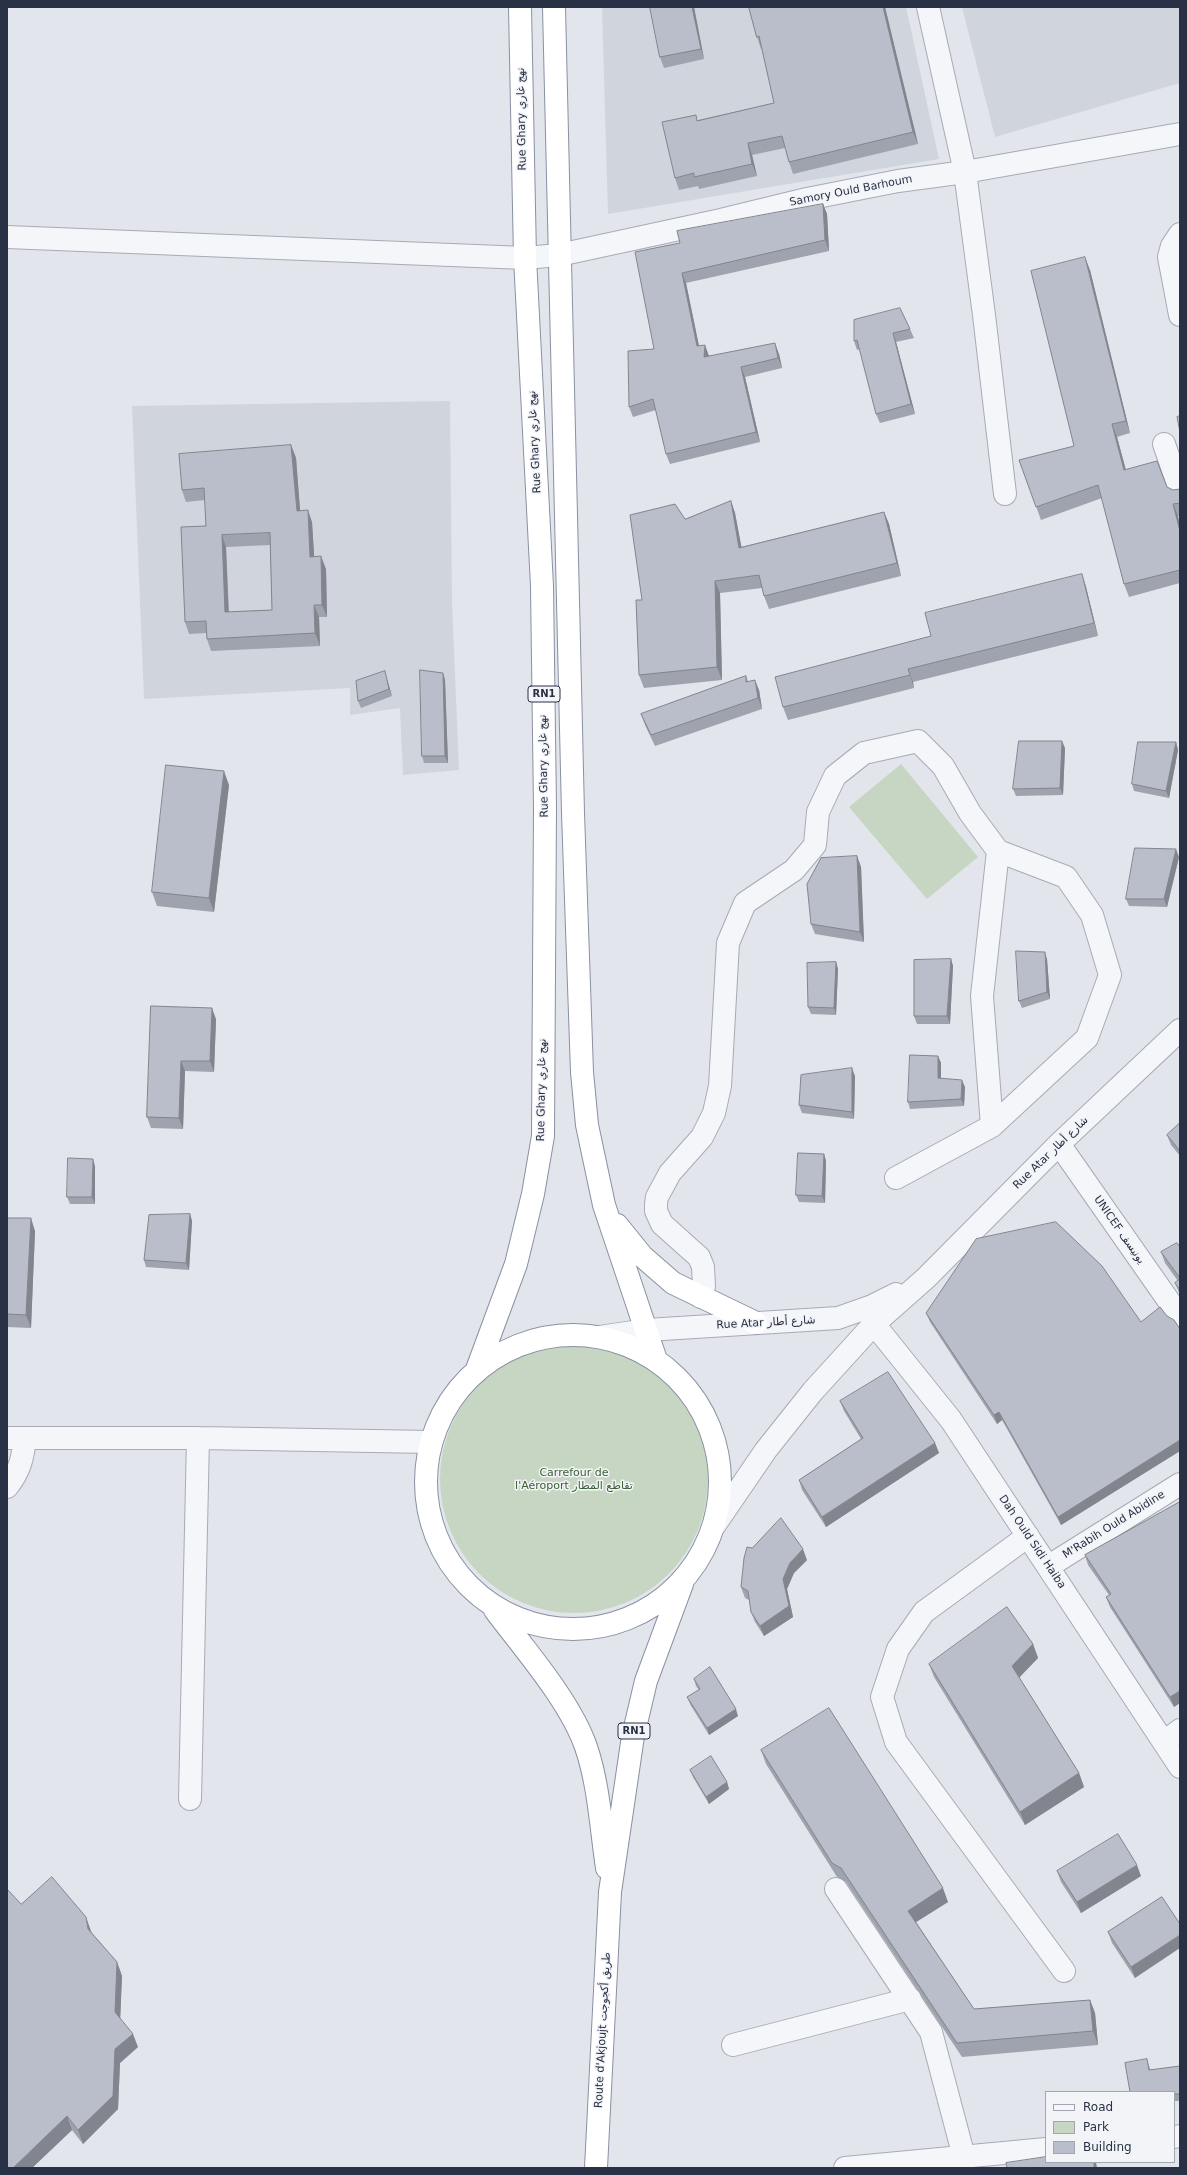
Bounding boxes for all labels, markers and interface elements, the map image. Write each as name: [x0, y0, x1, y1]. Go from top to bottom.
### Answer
street label: Rue Ghary نهج غاري: [515, 67, 529, 171]
street label: Samory Ould Barhoum: [788, 173, 914, 209]
street label: Rue Ghary نهج غاري: [526, 390, 544, 494]
road number: RN1: [528, 686, 560, 702]
street label: Rue Ghary نهج غاري: [537, 714, 551, 818]
street label: Rue Ghary نهج غاري: [535, 1038, 549, 1142]
street label: Rue Atar شارع أطار: [1011, 1114, 1091, 1192]
street label: UNICEF يونيسف: [1091, 1193, 1147, 1267]
street label: Rue Atar شارع أطار: [716, 1314, 816, 1332]
park label: Carrefour de l'Aéroport تقاطع المطار: [515, 1466, 633, 1492]
street label: M'Rabih Ould Abidine: [1061, 1488, 1167, 1562]
street label: Dah Ould Sidi Haiba: [996, 1493, 1068, 1591]
road number: RN1: [618, 1723, 650, 1739]
street label: Route d'Akjoujt طريق أكجوجت: [592, 1952, 614, 2108]
legend: [1045, 2091, 1175, 2163]
text: Road: [1083, 2100, 1113, 2114]
text: Park: [1083, 2120, 1109, 2134]
text: Building: [1083, 2140, 1132, 2154]

